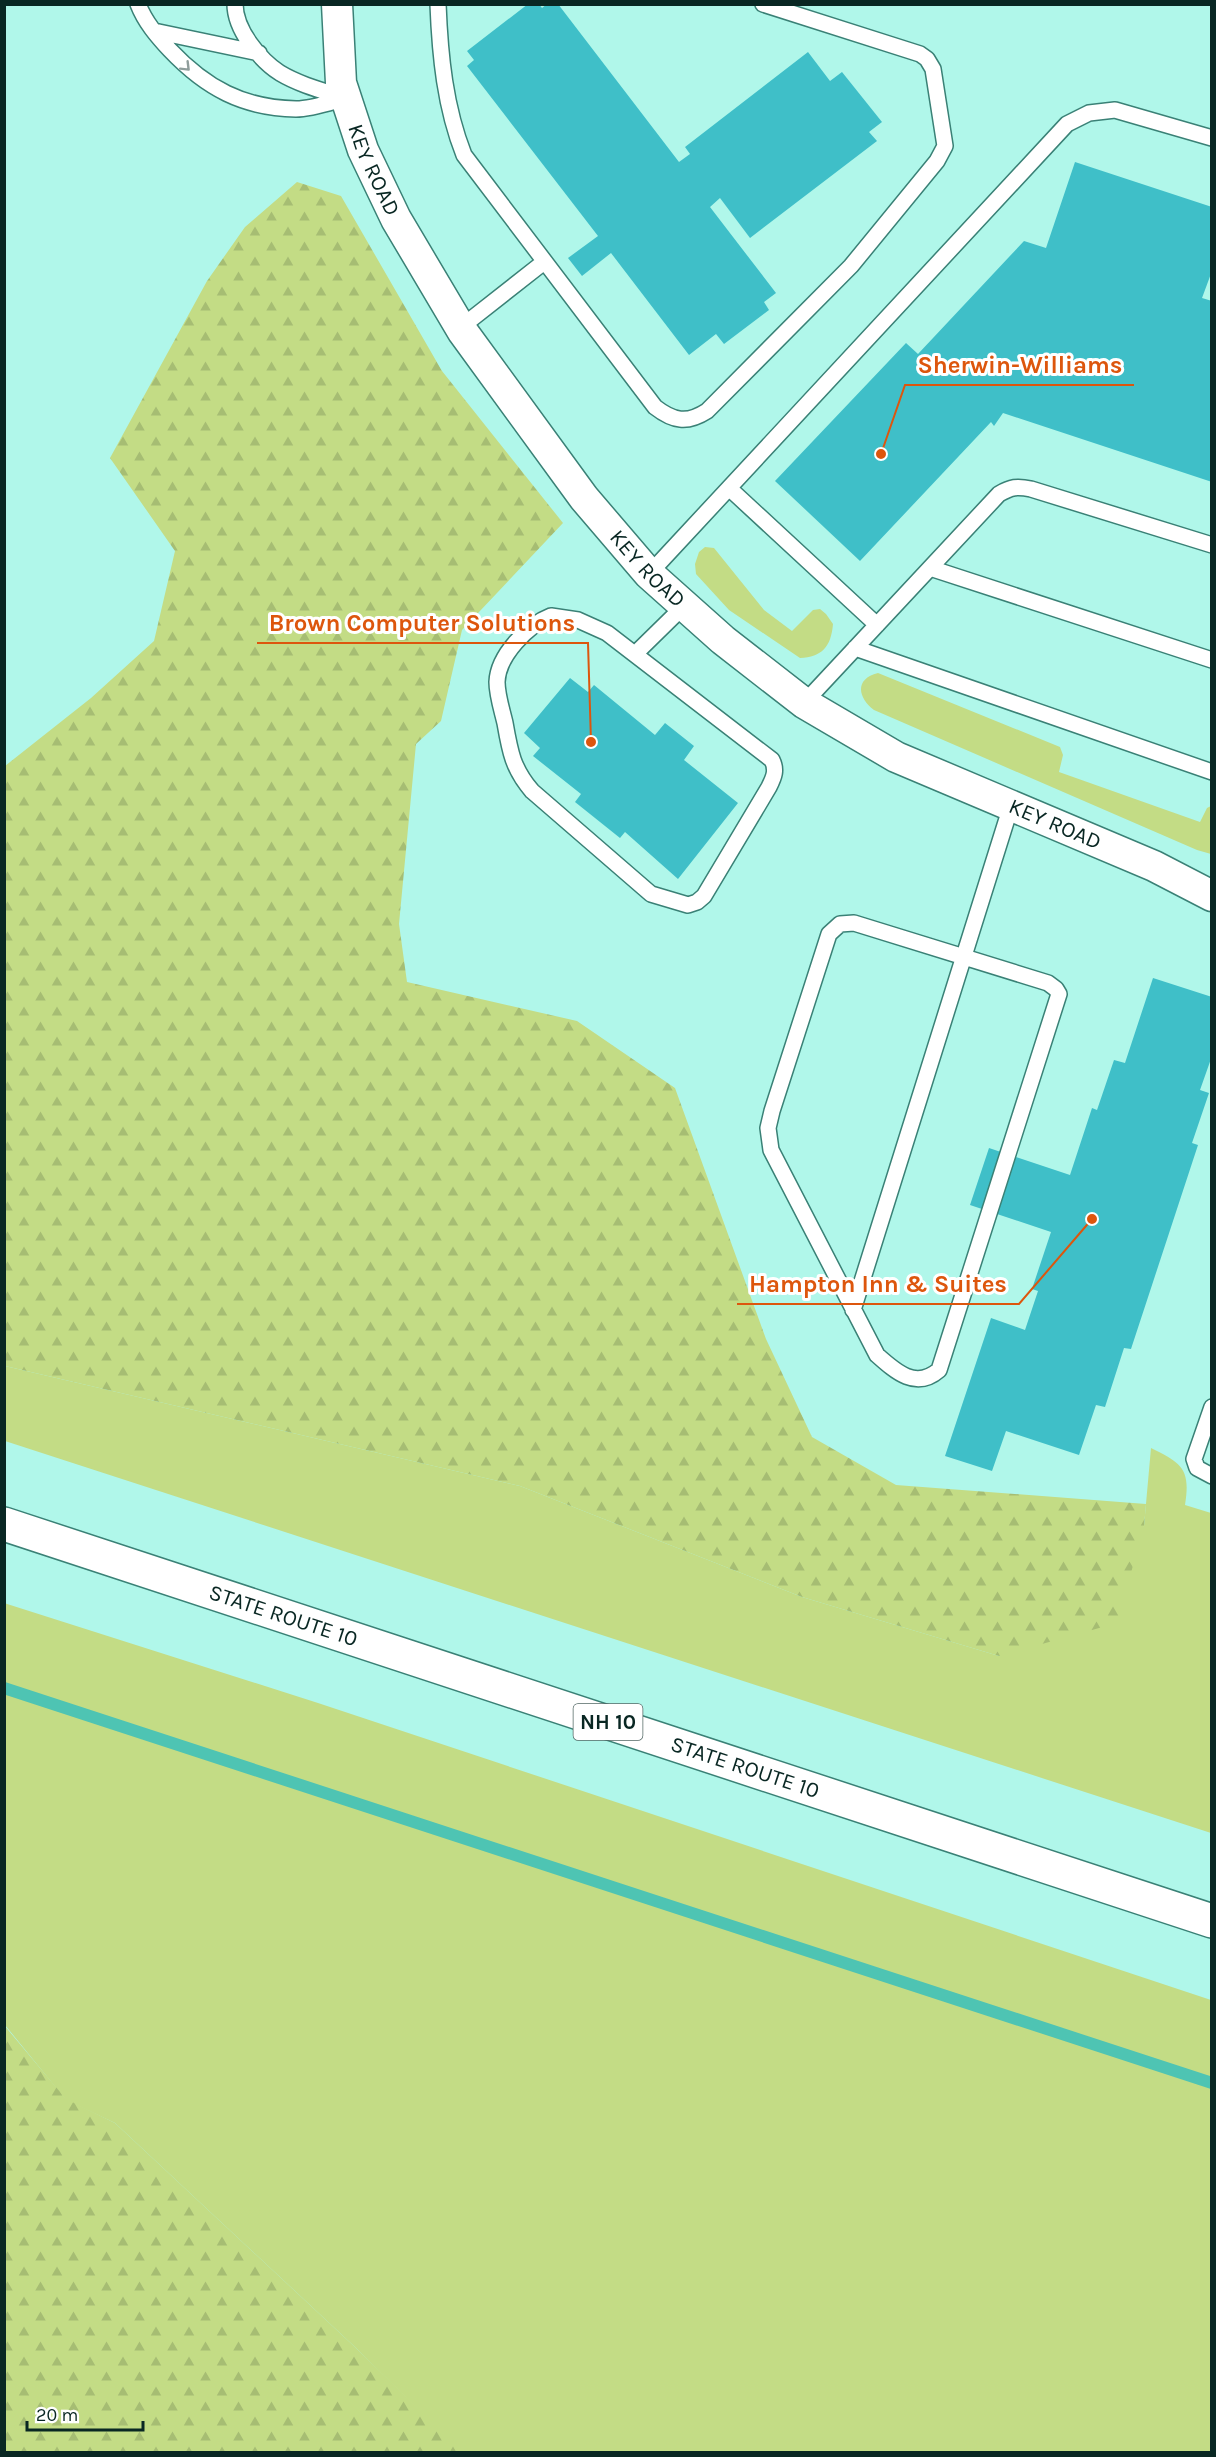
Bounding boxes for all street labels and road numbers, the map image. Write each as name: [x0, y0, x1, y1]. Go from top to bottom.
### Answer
street label: KEY ROAD: [342, 121, 406, 220]
street label: KEY ROAD: [604, 525, 691, 613]
street label: KEY ROAD: [1005, 793, 1105, 855]
street label: STATE ROUTE 10: [206, 1579, 361, 1652]
road number: NH 10: [574, 1704, 642, 1740]
street label: STATE ROUTE 10: [667, 1731, 823, 1804]

